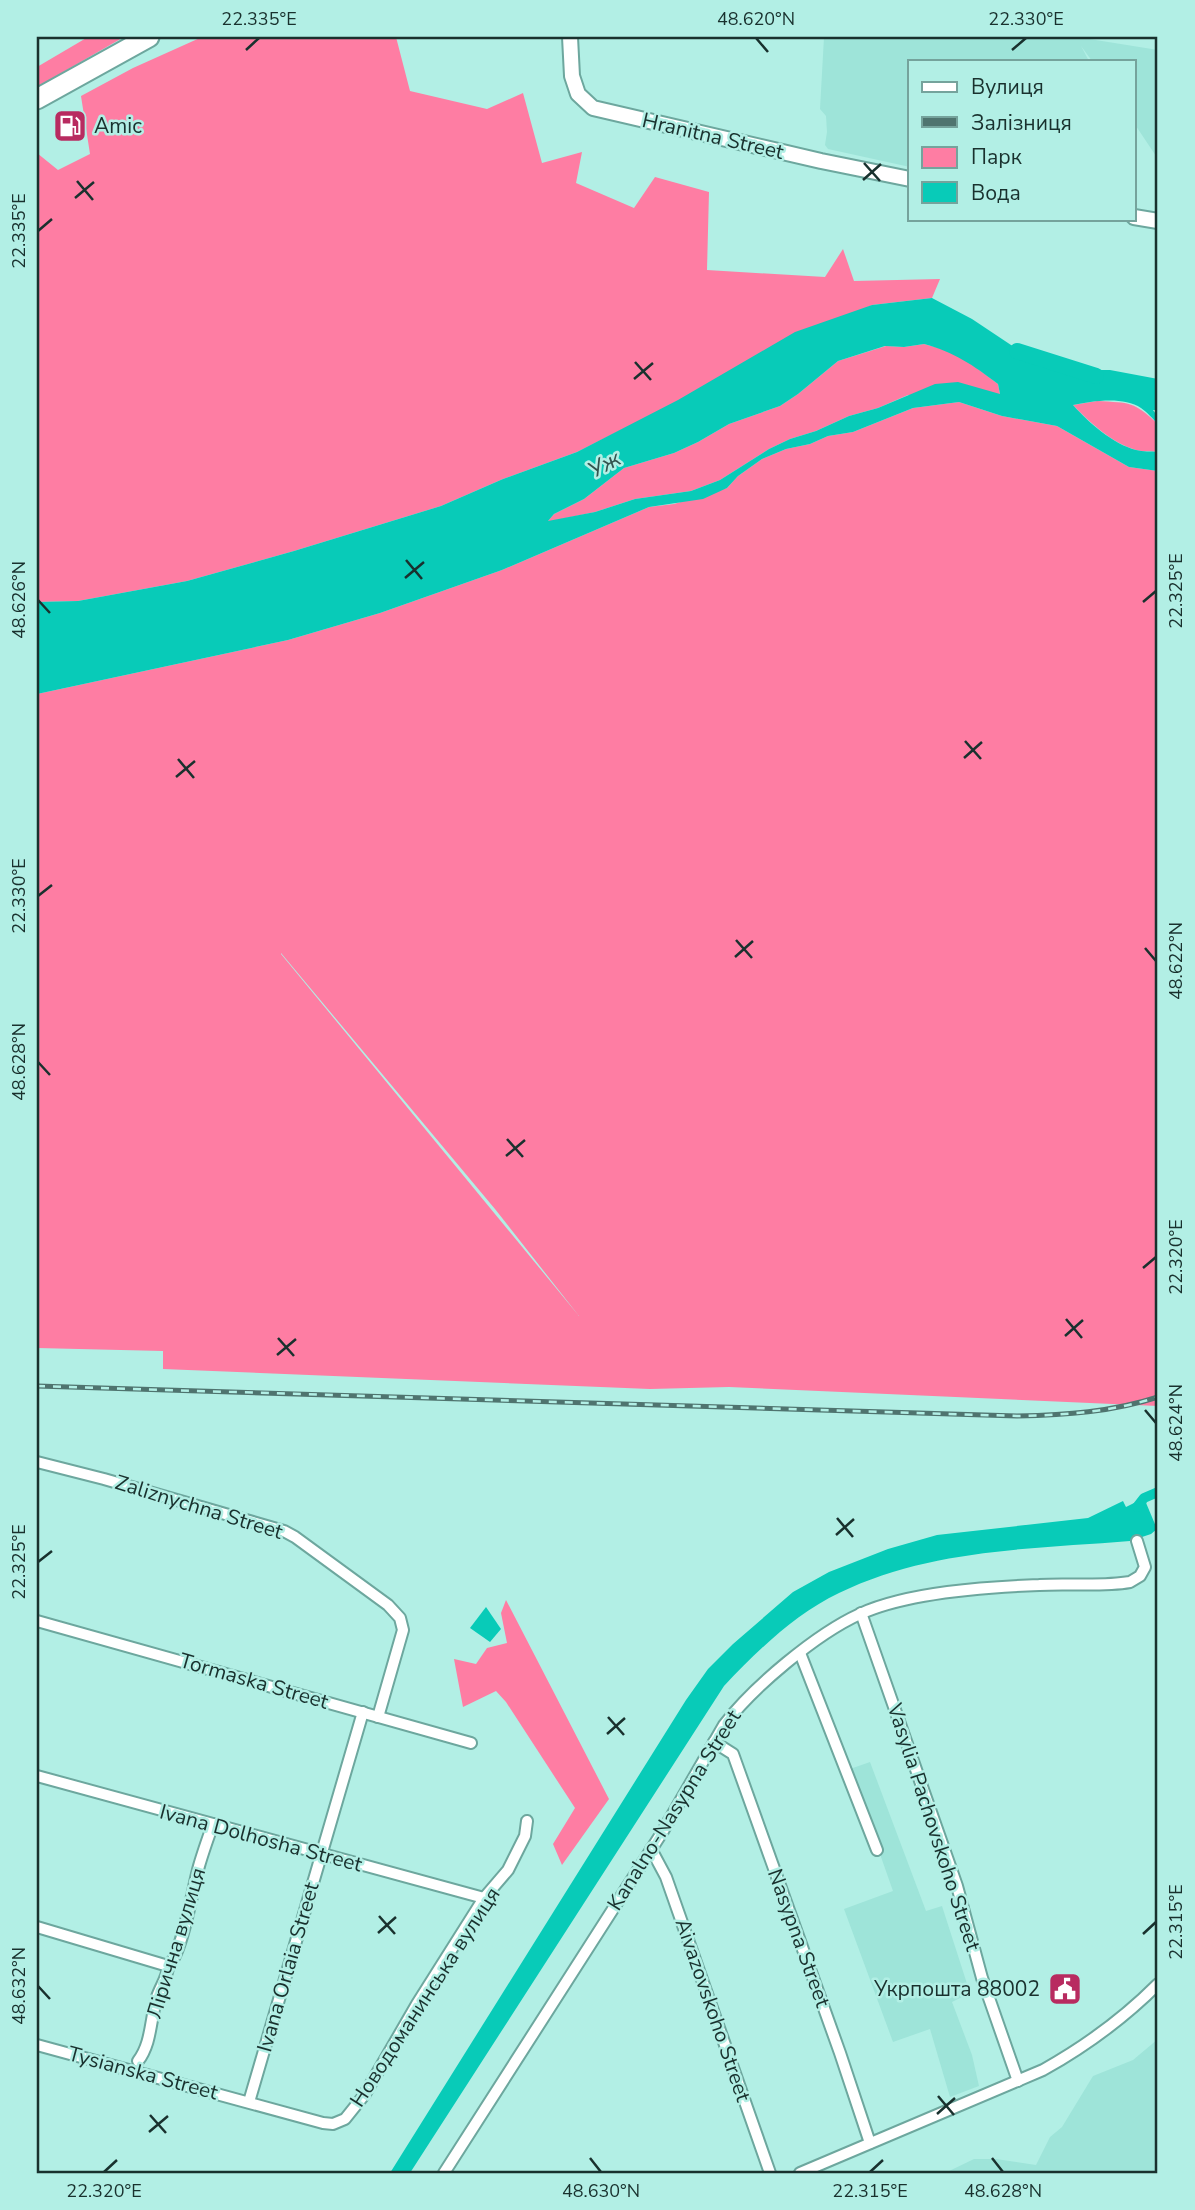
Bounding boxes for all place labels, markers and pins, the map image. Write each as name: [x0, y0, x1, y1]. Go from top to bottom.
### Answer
fuel station icon: Amic: [51, 107, 89, 145]
place label: Amic: [94, 112, 142, 140]
public building icon: Укрпошта 88002: [1046, 1970, 1084, 2008]
place label: Укрпошта 88002: [873, 1975, 1040, 2003]

